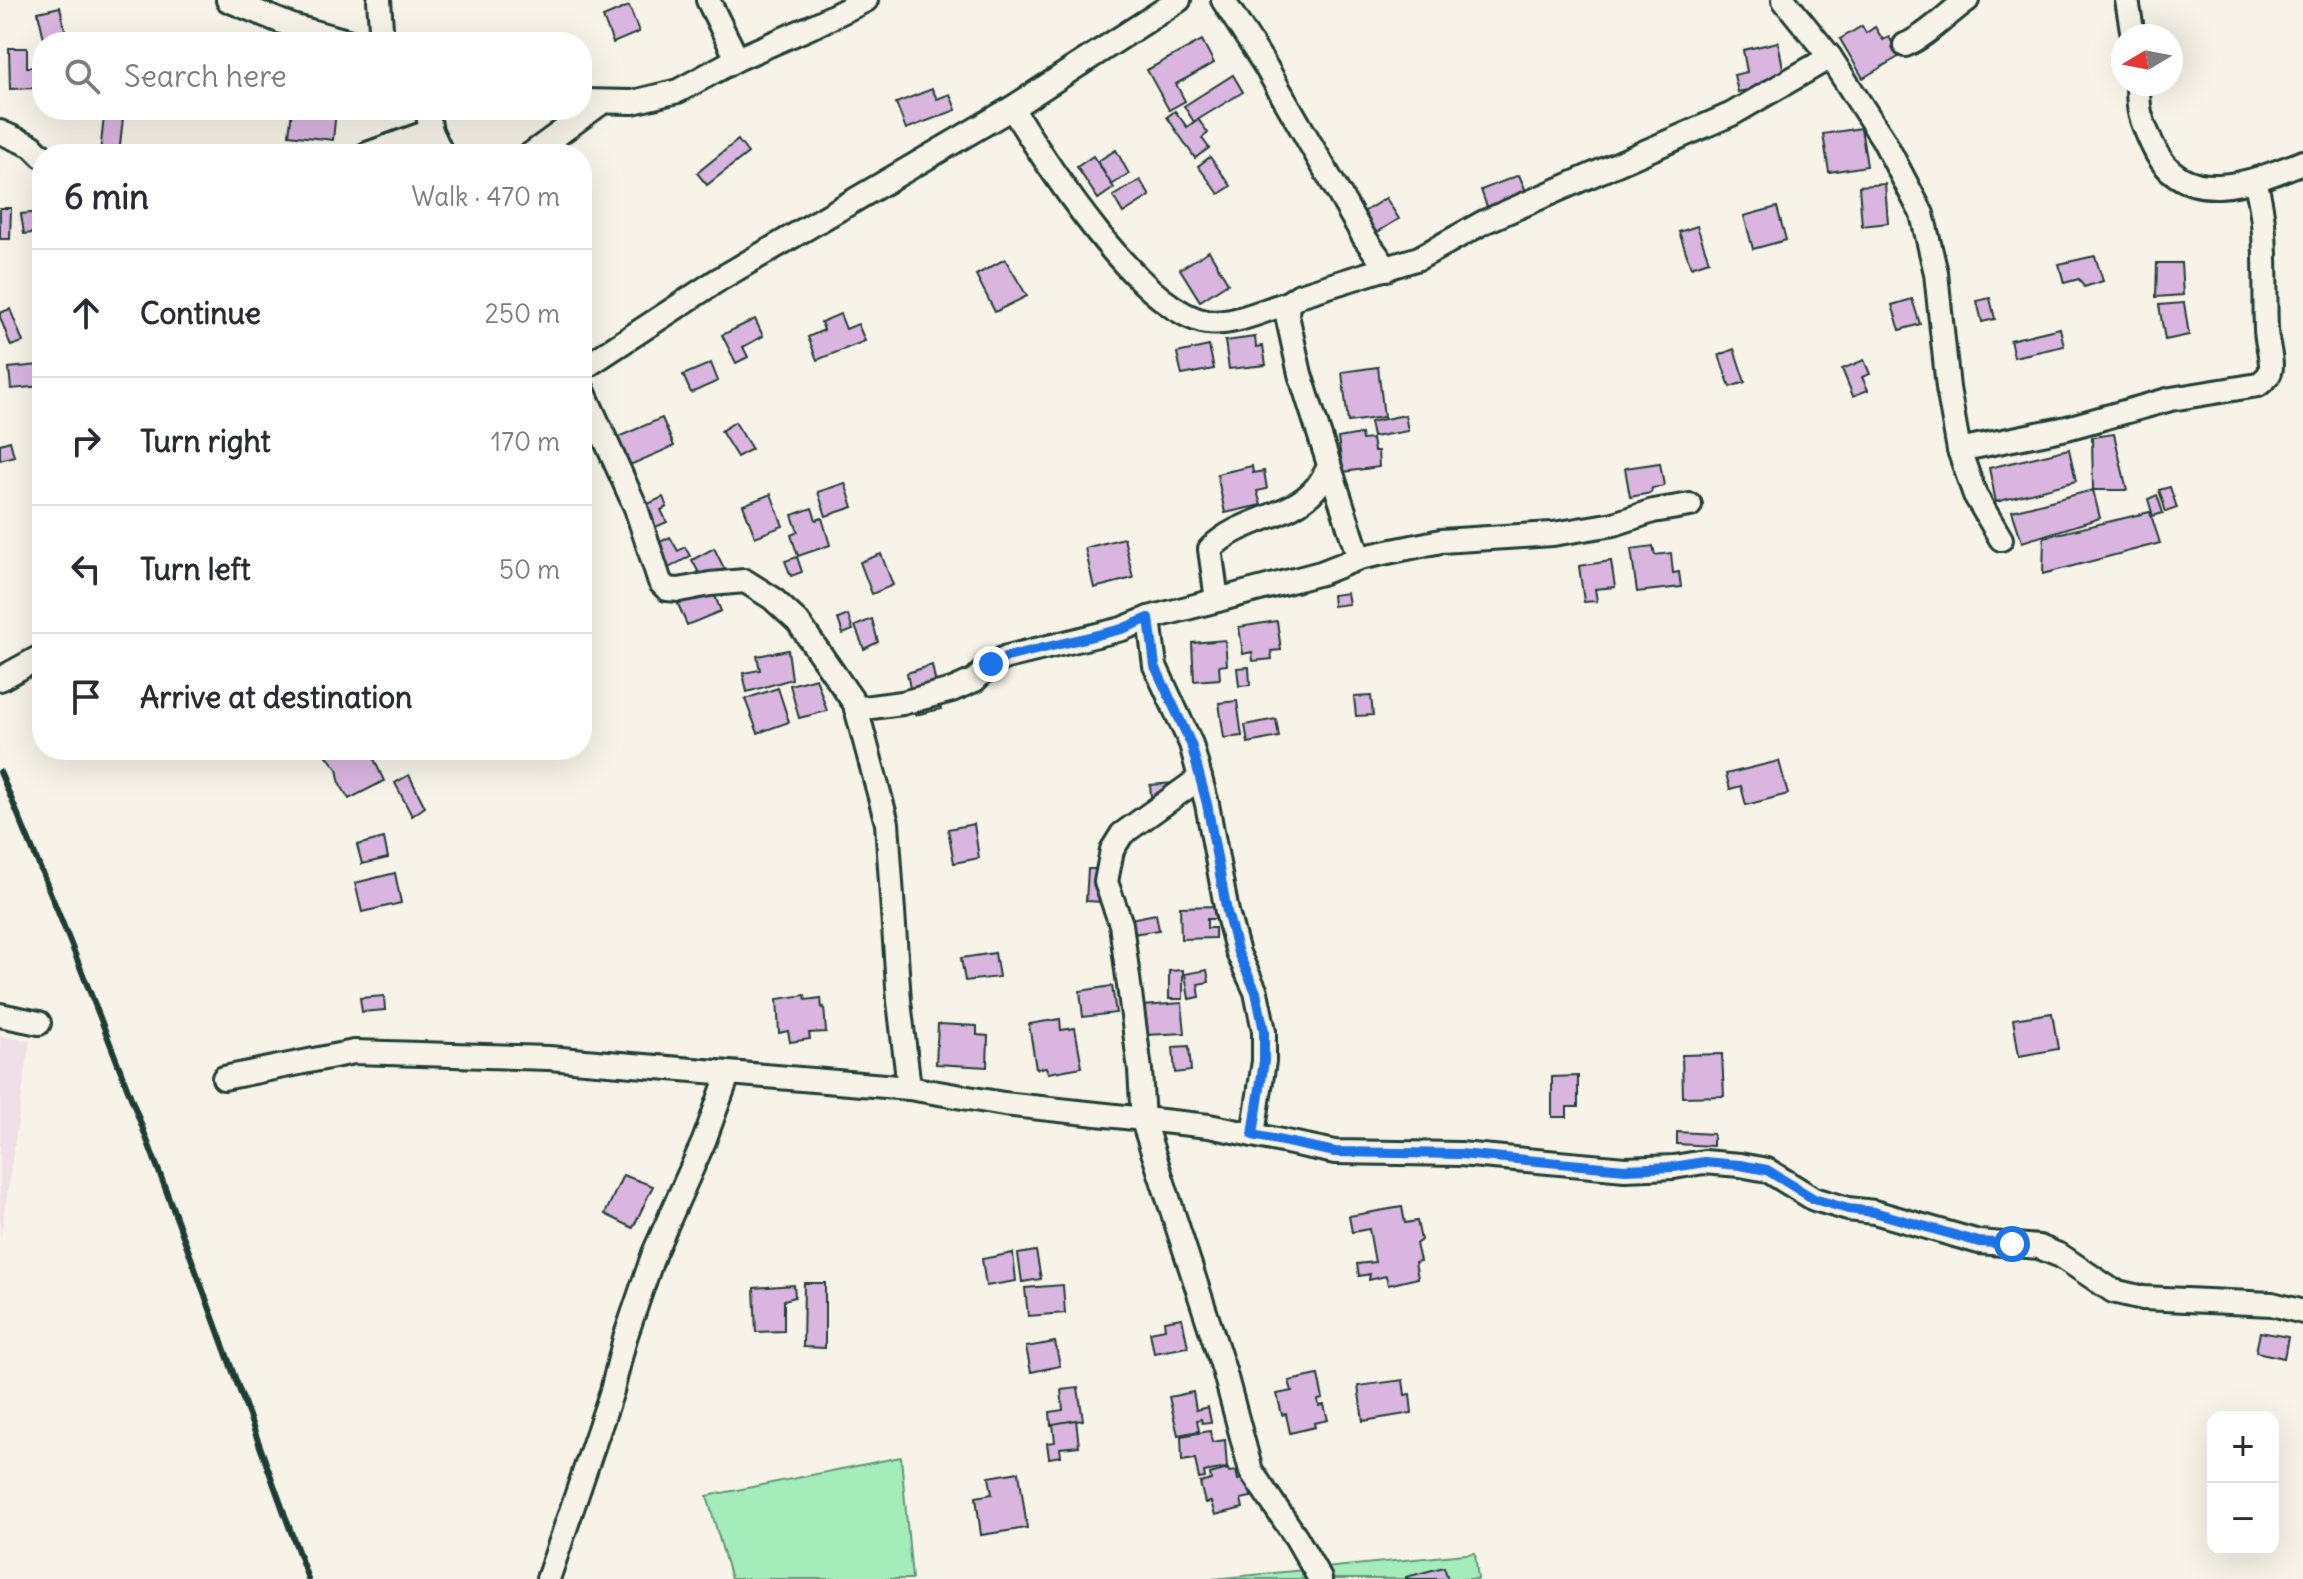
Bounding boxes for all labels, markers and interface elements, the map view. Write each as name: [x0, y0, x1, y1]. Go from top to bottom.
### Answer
north arrow: [2111, 24, 2183, 96]
search box: [32, 32, 592, 120]
icon: search: [60, 54, 104, 98]
text: Search here: [124, 57, 287, 95]
text: 6 min: [64, 175, 149, 218]
text: Walk · 470 m: [412, 180, 560, 213]
icon: ahead: [64, 291, 108, 335]
text: Continue: [140, 294, 261, 332]
text: 250 m: [485, 297, 560, 330]
icon: right: [64, 419, 108, 463]
text: Turn right: [140, 422, 271, 460]
text: 170 m: [491, 425, 560, 458]
icon: left: [64, 547, 108, 591]
text: Turn left: [140, 550, 251, 588]
text: 50 m: [499, 553, 560, 586]
route end: [973, 646, 1009, 682]
icon: arrive: [64, 675, 108, 719]
text: Arrive at destination: [140, 678, 412, 716]
route start: [1994, 1226, 2030, 1262]
map controls: [2207, 1411, 2279, 1555]
button: +: [2207, 1411, 2279, 1483]
button: −: [2207, 1483, 2279, 1555]

